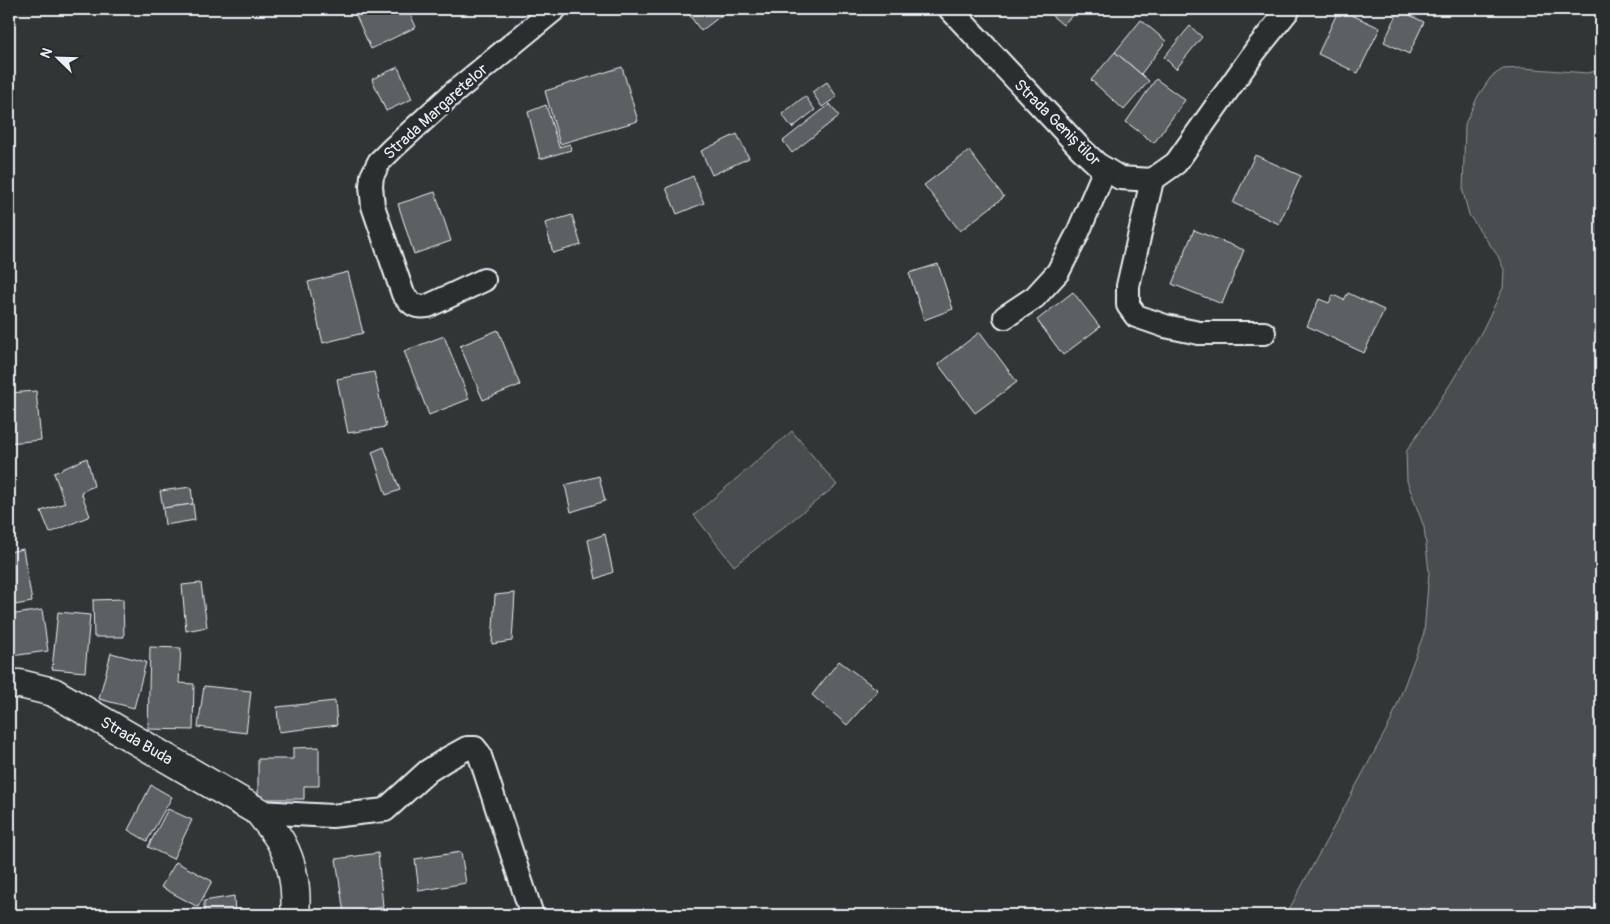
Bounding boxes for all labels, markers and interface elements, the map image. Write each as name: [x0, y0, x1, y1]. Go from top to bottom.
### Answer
north arrow: [32, 32, 82, 82]
text: N: [37, 45, 56, 61]
street label: Strada Margaretelor: [379, 59, 492, 164]
street label: Strada Geniștilor: [1010, 75, 1105, 171]
street label: Strada Buda: [97, 712, 176, 770]

